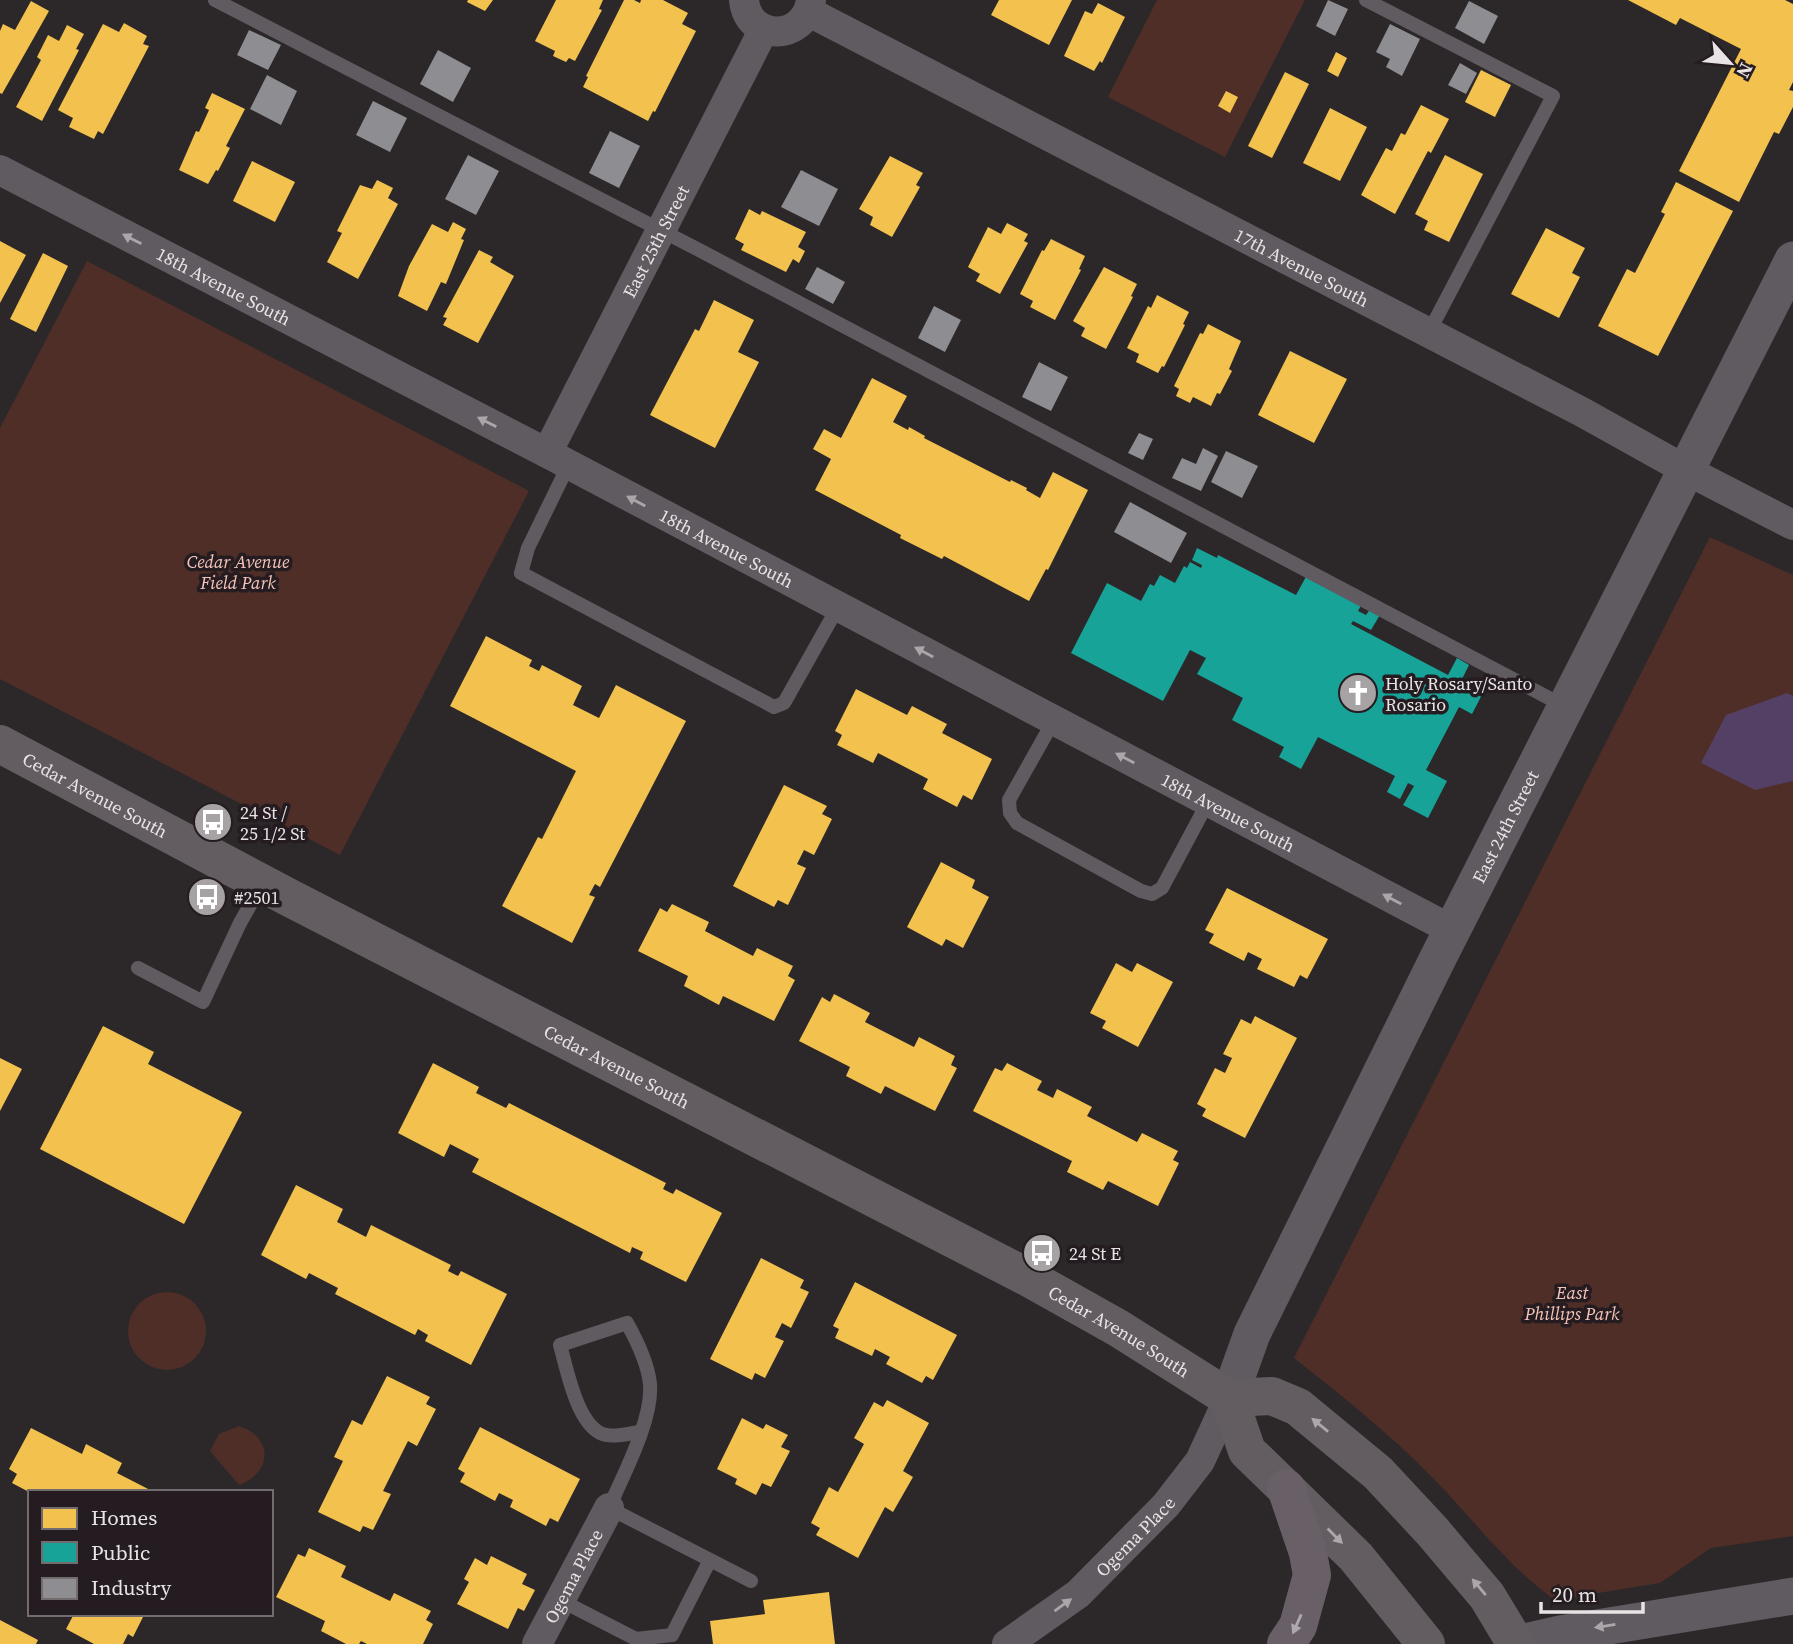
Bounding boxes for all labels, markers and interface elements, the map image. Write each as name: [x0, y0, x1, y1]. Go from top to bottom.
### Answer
north arrow: [1695, 28, 1765, 98]
text: N: [1730, 59, 1760, 83]
street label: East 25th Street: [616, 180, 695, 302]
street label: 17th Avenue South: [1230, 222, 1374, 312]
one-way arrow: [122, 233, 142, 244]
street label: 18th Avenue South: [152, 241, 296, 331]
one-way arrow: [477, 417, 497, 428]
one-way arrow: [626, 495, 646, 507]
street label: 18th Avenue South: [655, 502, 798, 593]
park label: Cedar Avenue Field Park: [187, 549, 290, 595]
one-way arrow: [914, 647, 934, 658]
place label: Holy Rosary/Santo Rosario: [1385, 671, 1533, 717]
church icon: Holy Rosary/Santo Rosario: [1337, 672, 1379, 714]
street label: Cedar Avenue South: [18, 746, 172, 844]
one-way arrow: [1115, 753, 1135, 765]
street label: 18th Avenue South: [1157, 766, 1300, 858]
street label: East 24th Street: [1466, 766, 1544, 887]
place label: 24 St / 25 1/2 St: [240, 800, 305, 846]
bus stop icon: 24 St / 25 1/2 St: [192, 801, 234, 843]
bus stop icon: #2501: [186, 876, 228, 918]
place label: #2501: [234, 885, 279, 910]
one-way arrow: [1382, 893, 1402, 904]
street label: Cedar Avenue South: [540, 1018, 694, 1114]
bus stop icon: 24 St E: [1021, 1232, 1063, 1274]
place label: 24 St E: [1069, 1241, 1121, 1266]
street label: Cedar Avenue South: [1044, 1279, 1195, 1383]
park label: East Phillips Park: [1523, 1280, 1620, 1326]
one-way arrow: [1311, 1418, 1328, 1433]
legend: [28, 1490, 273, 1616]
street label: Ogema Place: [1090, 1491, 1181, 1582]
text: Homes: [91, 1503, 157, 1532]
street label: Ogema Place: [538, 1524, 608, 1628]
one-way arrow: [1326, 1528, 1343, 1544]
text: Public: [91, 1538, 150, 1567]
scale bar: [1541, 1570, 1643, 1614]
text: Industry: [91, 1573, 171, 1602]
one-way arrow: [1472, 1578, 1487, 1596]
text: 20 m: [1552, 1580, 1597, 1609]
one-way arrow: [1054, 1598, 1072, 1612]
one-way arrow: [1291, 1614, 1303, 1634]
one-way arrow: [1594, 1621, 1616, 1632]

